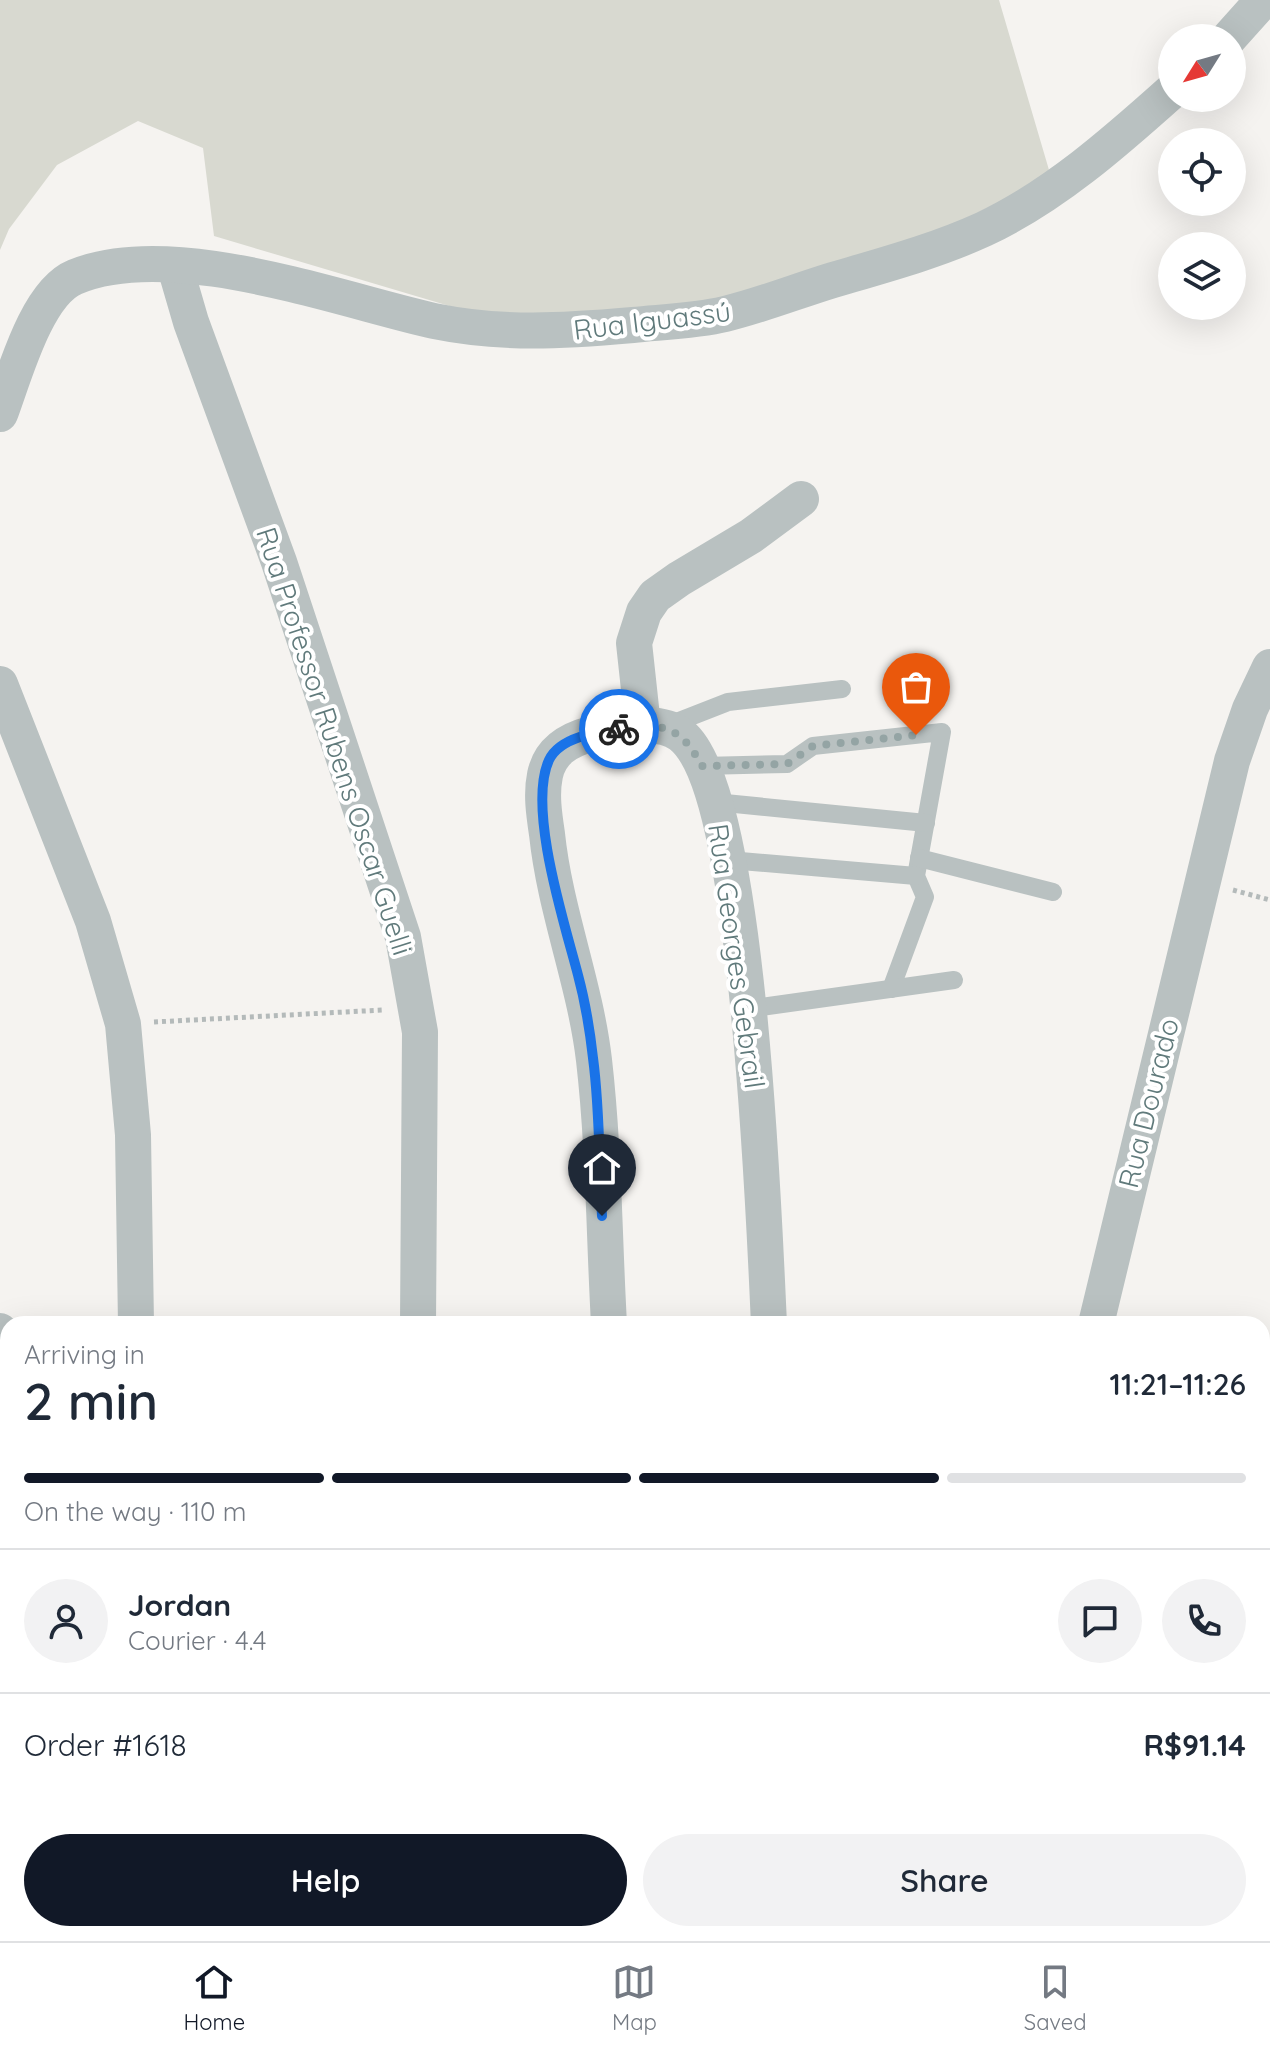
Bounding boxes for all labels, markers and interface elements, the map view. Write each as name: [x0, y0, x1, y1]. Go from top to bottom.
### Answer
north arrow: [1158, 24, 1246, 112]
map controls: [1158, 24, 1246, 320]
button: locate: [1158, 128, 1246, 216]
button: layers: [1158, 232, 1246, 320]
street label: Rua Iguassú: [571, 293, 733, 347]
street label: Rua Professor Rubens Oscar Guelli: [249, 523, 421, 959]
pin: [882, 653, 950, 735]
icon: bag: [894, 665, 938, 709]
courier: [579, 689, 659, 769]
icon: bike: [597, 707, 641, 751]
street label: Rua Georges Gebrail: [701, 821, 773, 1091]
street label: Rua Dourado: [1110, 1015, 1186, 1191]
pin: [568, 1134, 636, 1216]
icon: home: [580, 1146, 624, 1190]
text: Arriving in: [24, 1338, 145, 1371]
text: 11:21–11:26: [1109, 1365, 1246, 1403]
text: 2 min: [24, 1368, 158, 1433]
text: On the way · 110 m: [24, 1495, 246, 1528]
button: person: [24, 1579, 108, 1663]
button: chat: [1058, 1579, 1142, 1663]
button: phone: [1162, 1579, 1246, 1663]
text: Jordan: [128, 1586, 231, 1624]
text: Courier · 4.4: [128, 1624, 266, 1657]
text: Order #1618: [24, 1726, 187, 1764]
text: R$91.14: [1143, 1726, 1246, 1764]
button: Help: [24, 1834, 627, 1926]
button: Share: [643, 1834, 1246, 1926]
tab: Home: [183, 1960, 245, 2036]
tab: Map: [612, 1960, 657, 2036]
tab: Saved: [1024, 1960, 1087, 2036]

